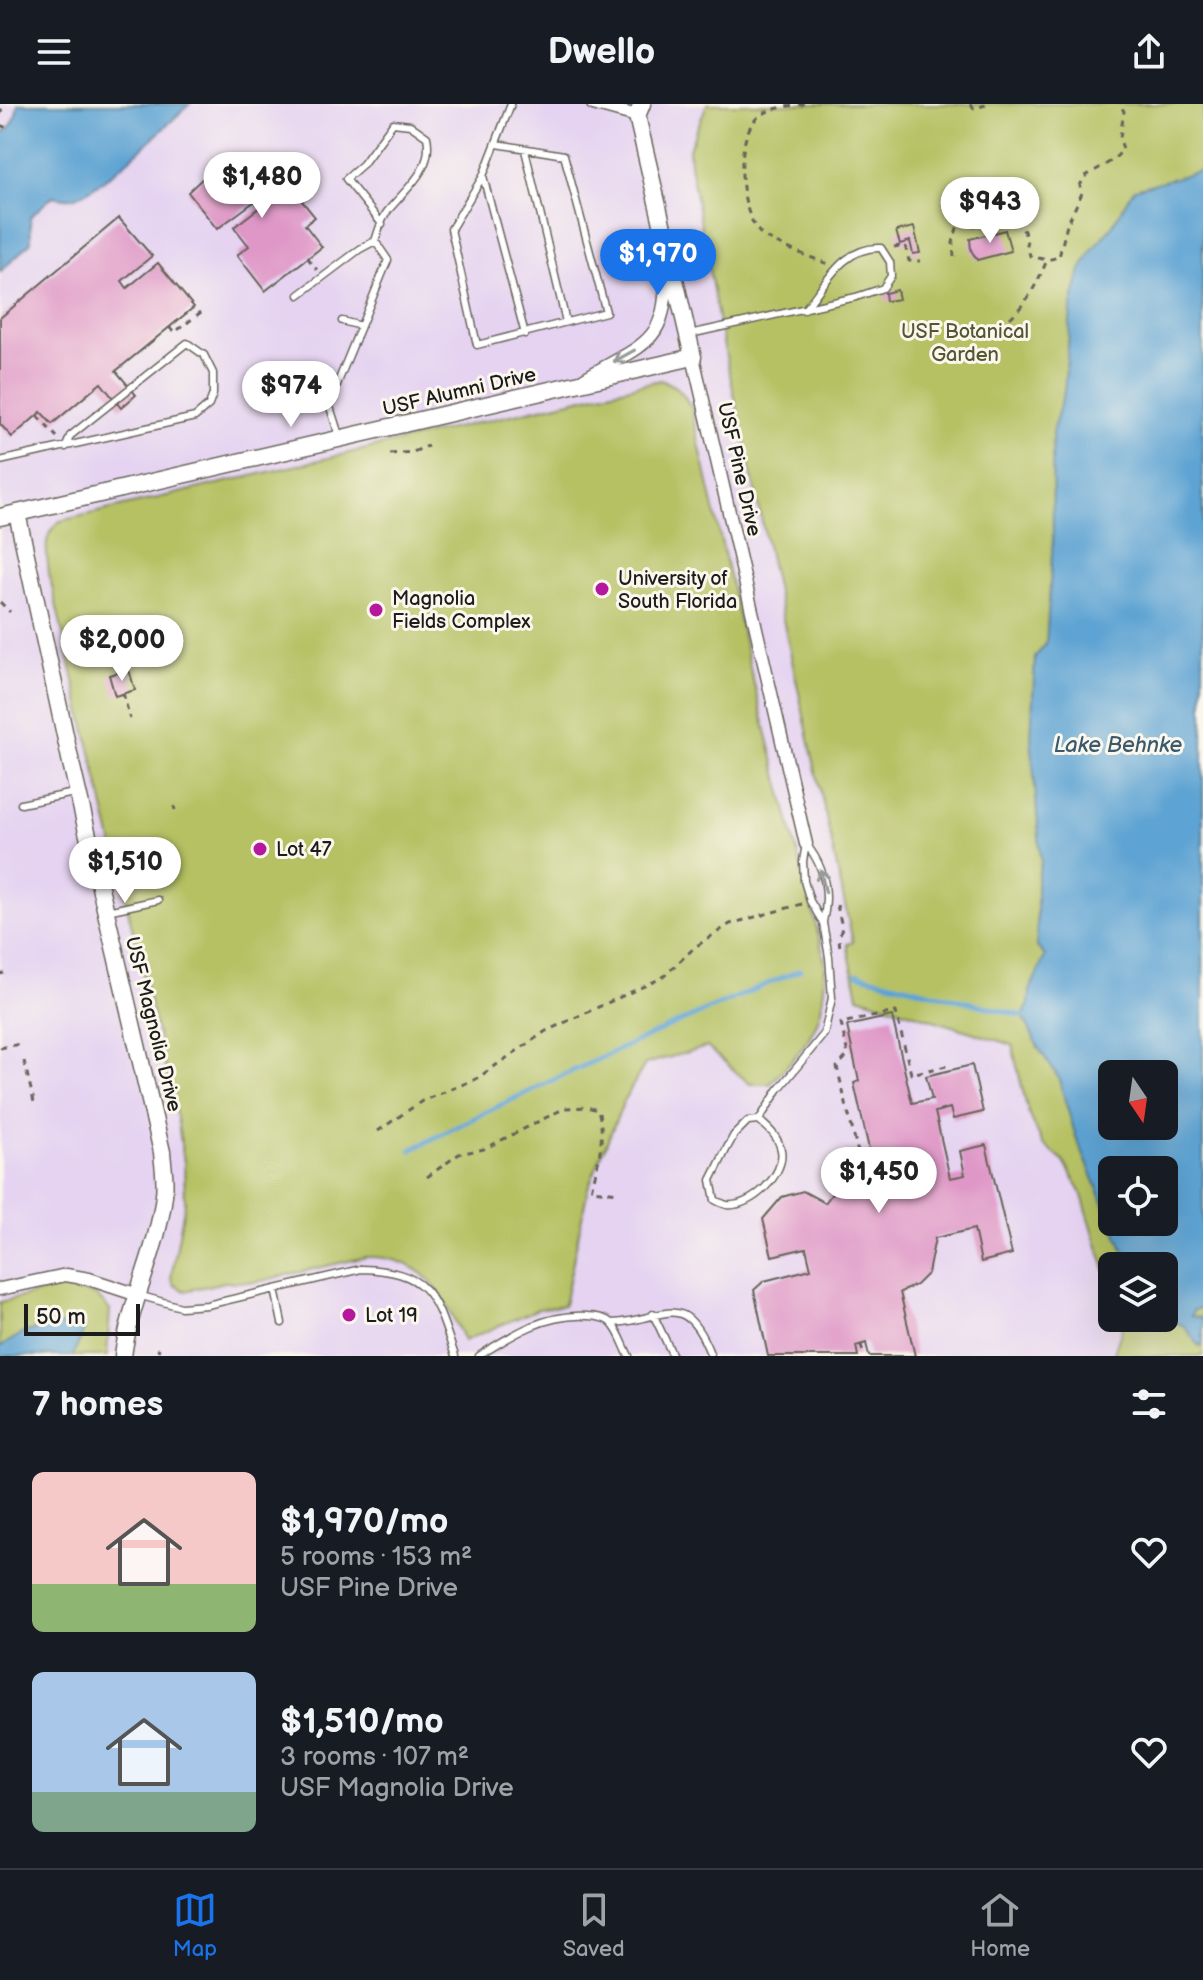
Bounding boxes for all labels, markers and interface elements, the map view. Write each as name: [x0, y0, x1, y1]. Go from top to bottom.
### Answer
icon: menu: [32, 30, 76, 74]
icon: share: [1127, 30, 1171, 74]
text: Dwello: [548, 31, 655, 74]
pin: $1,480: [197, 152, 327, 220]
text: $1,480: [222, 162, 303, 193]
pin: $943: [943, 177, 1037, 245]
text: $943: [959, 187, 1021, 218]
pin: $1,970: [593, 229, 723, 297]
text: $1,970: [618, 239, 698, 270]
park label: USF Botanical Garden: [901, 320, 1029, 367]
one-way arrow: [613, 348, 636, 364]
pin: $974: [244, 361, 338, 429]
street label: USF Alumni Drive: [380, 363, 538, 421]
text: $974: [260, 371, 322, 402]
street label: USF Pine Drive: [712, 400, 766, 539]
place label: University of South Florida: [618, 567, 737, 614]
marker: University of South Florida: [593, 580, 611, 598]
place label: Magnolia Fields Complex: [392, 587, 531, 634]
marker: Magnolia Fields Complex: [367, 601, 385, 619]
pin: $2,000: [57, 615, 187, 683]
text: $2,000: [78, 625, 166, 656]
water label: Lake Behnke: [1054, 732, 1182, 759]
pin: $1,510: [60, 837, 190, 905]
place label: Lot 47: [276, 838, 332, 862]
marker: Lot 47: [251, 840, 269, 858]
text: $1,510: [87, 847, 163, 878]
one-way arrow: [815, 869, 830, 895]
street label: USF Magnolia Drive: [120, 934, 186, 1114]
north arrow: [1098, 1060, 1178, 1140]
map controls: [1098, 1060, 1178, 1332]
pin: $1,450: [814, 1147, 944, 1215]
button: locate: [1098, 1156, 1178, 1236]
text: $1,450: [839, 1157, 919, 1188]
button: layers: [1098, 1252, 1178, 1332]
scale bar: [24, 1300, 140, 1336]
text: 50 m: [36, 1304, 86, 1331]
place label: Lot 19: [365, 1304, 418, 1328]
marker: Lot 19: [340, 1306, 358, 1324]
icon: filters: [1127, 1382, 1171, 1426]
text: 7 homes: [32, 1384, 163, 1425]
text: $1,970/mo: [280, 1501, 448, 1542]
icon: home: [96, 1504, 192, 1600]
icon: heart: [1127, 1530, 1171, 1574]
text: 5 rooms · 153 m²: [280, 1542, 472, 1573]
text: USF Pine Drive: [280, 1573, 458, 1604]
text: $1,510/mo: [280, 1701, 444, 1742]
icon: home: [96, 1704, 192, 1800]
icon: heart: [1127, 1730, 1171, 1774]
text: 3 rooms · 107 m²: [280, 1742, 469, 1773]
text: USF Magnolia Drive: [280, 1773, 514, 1804]
tab: Map: [173, 1888, 217, 1963]
tab: Saved: [563, 1888, 625, 1963]
tab: Home: [970, 1888, 1030, 1963]

